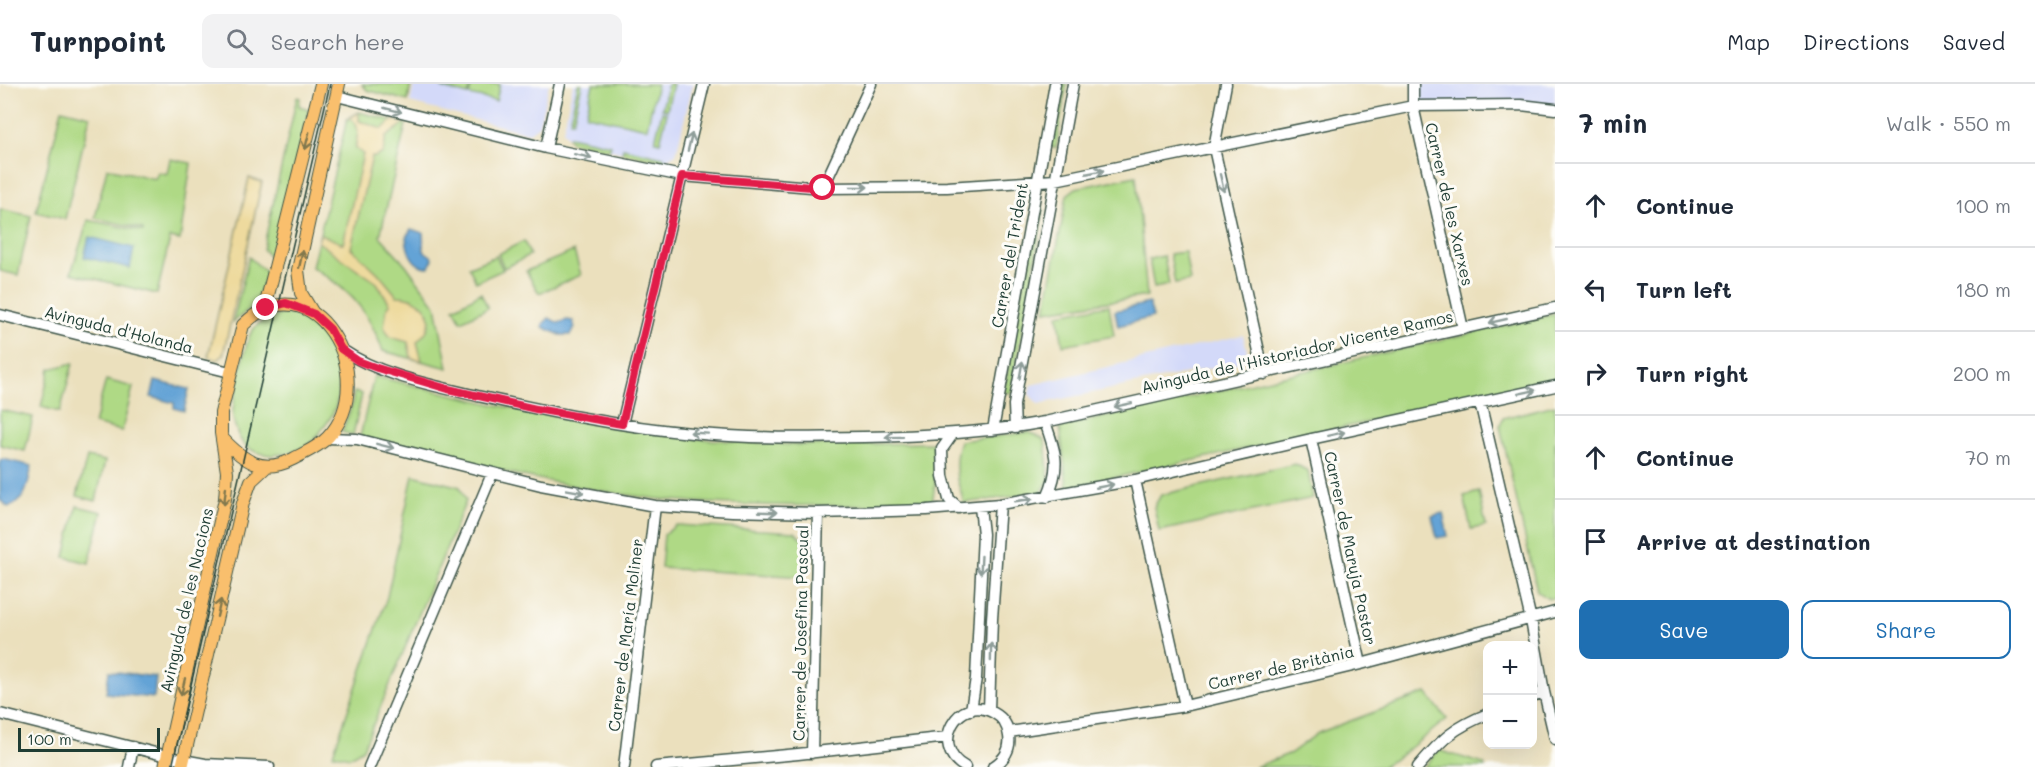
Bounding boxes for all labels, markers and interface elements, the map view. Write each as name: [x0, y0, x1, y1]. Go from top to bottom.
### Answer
search box: [202, 14, 622, 68]
text: Turnpoint: [30, 23, 166, 59]
icon: search: [223, 25, 256, 58]
text: Search here: [271, 27, 405, 56]
text: Map: [1727, 28, 1770, 55]
text: Directions: [1803, 28, 1910, 55]
text: Saved: [1943, 28, 2005, 55]
one-way arrow: [383, 104, 402, 116]
text: 7 min: [1579, 106, 1647, 140]
text: Walk · 550 m: [1886, 110, 2011, 136]
street label: Carrer de les Xarxes: [1421, 120, 1479, 288]
one-way arrow: [301, 131, 313, 150]
one-way arrow: [685, 133, 697, 152]
one-way arrow: [573, 150, 592, 162]
one-way arrow: [1085, 166, 1104, 177]
one-way arrow: [1216, 173, 1228, 192]
route start: [809, 174, 835, 200]
street label: Carrer del Trident: [986, 181, 1032, 329]
one-way arrow: [849, 182, 869, 193]
icon: ahead: [1579, 189, 1612, 222]
text: Continue: [1636, 191, 1734, 220]
text: 100 m: [1955, 192, 2011, 218]
one-way arrow: [295, 250, 307, 269]
icon: left: [1579, 273, 1612, 306]
text: Turn left: [1636, 275, 1732, 304]
text: 180 m: [1955, 276, 2011, 302]
route end: [252, 294, 278, 320]
street label: Avinguda d'Holanda: [42, 300, 196, 358]
street label: Avinguda de l'Historiador Vicente Ramos: [1139, 305, 1455, 397]
one-way arrow: [1489, 316, 1508, 327]
icon: right: [1579, 357, 1612, 390]
text: Turn right: [1636, 359, 1748, 388]
one-way arrow: [1016, 360, 1027, 380]
text: 200 m: [1953, 360, 2011, 386]
one-way arrow: [1516, 386, 1536, 397]
one-way arrow: [1114, 400, 1134, 411]
one-way arrow: [1326, 427, 1345, 439]
one-way arrow: [689, 428, 709, 439]
one-way arrow: [884, 431, 904, 443]
one-way arrow: [375, 441, 394, 452]
icon: ahead: [1579, 441, 1612, 474]
text: Continue: [1636, 443, 1734, 472]
text: 70 m: [1965, 444, 2011, 470]
street label: Carrer de Maruja Pastor: [1320, 449, 1382, 647]
one-way arrow: [1095, 480, 1114, 491]
one-way arrow: [219, 486, 230, 506]
one-way arrow: [564, 486, 584, 497]
one-way arrow: [1014, 495, 1034, 506]
street label: Avinguda de les Nacions: [154, 505, 218, 695]
one-way arrow: [758, 506, 778, 518]
street label: Carrer de Josefina Pascual: [788, 525, 812, 741]
icon: arrive: [1579, 525, 1612, 558]
text: Arrive at destination: [1636, 527, 1871, 556]
street label: Carrer de María Moliner: [603, 537, 647, 733]
one-way arrow: [976, 554, 987, 574]
one-way arrow: [213, 599, 225, 618]
button: Save: [1579, 600, 1789, 659]
button: Share: [1801, 600, 2011, 659]
street label: Carrer de Britània: [1206, 640, 1356, 694]
map controls: [1483, 641, 1537, 749]
button: +: [1483, 641, 1537, 695]
one-way arrow: [985, 642, 996, 662]
one-way arrow: [177, 677, 189, 696]
button: −: [1483, 695, 1537, 749]
scale bar: [18, 725, 160, 752]
text: 100 m: [27, 728, 72, 749]

